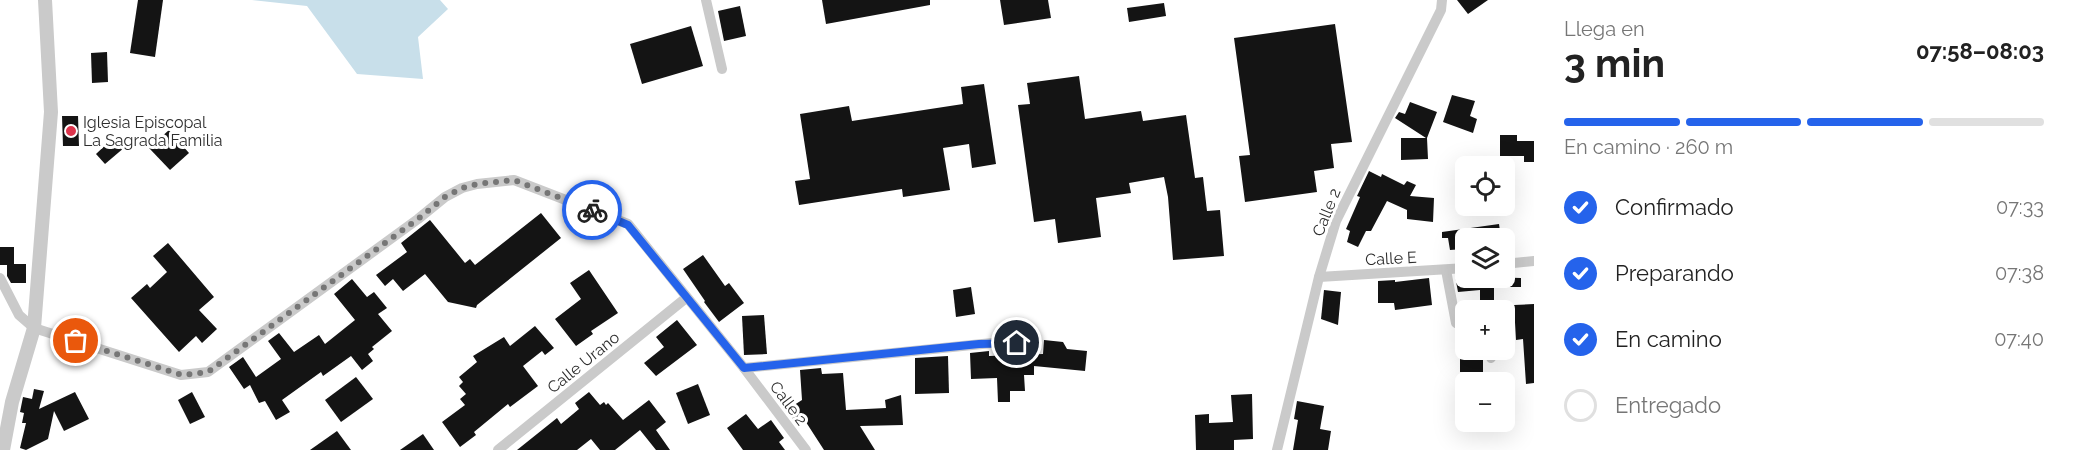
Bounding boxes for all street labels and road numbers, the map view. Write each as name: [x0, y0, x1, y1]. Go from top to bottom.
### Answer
street label: Calle 2: [1308, 185, 1345, 239]
street label: Calle E: [1365, 248, 1418, 269]
street label: Calle Urano: [544, 328, 623, 397]
street label: Calle 2: [766, 378, 811, 429]

